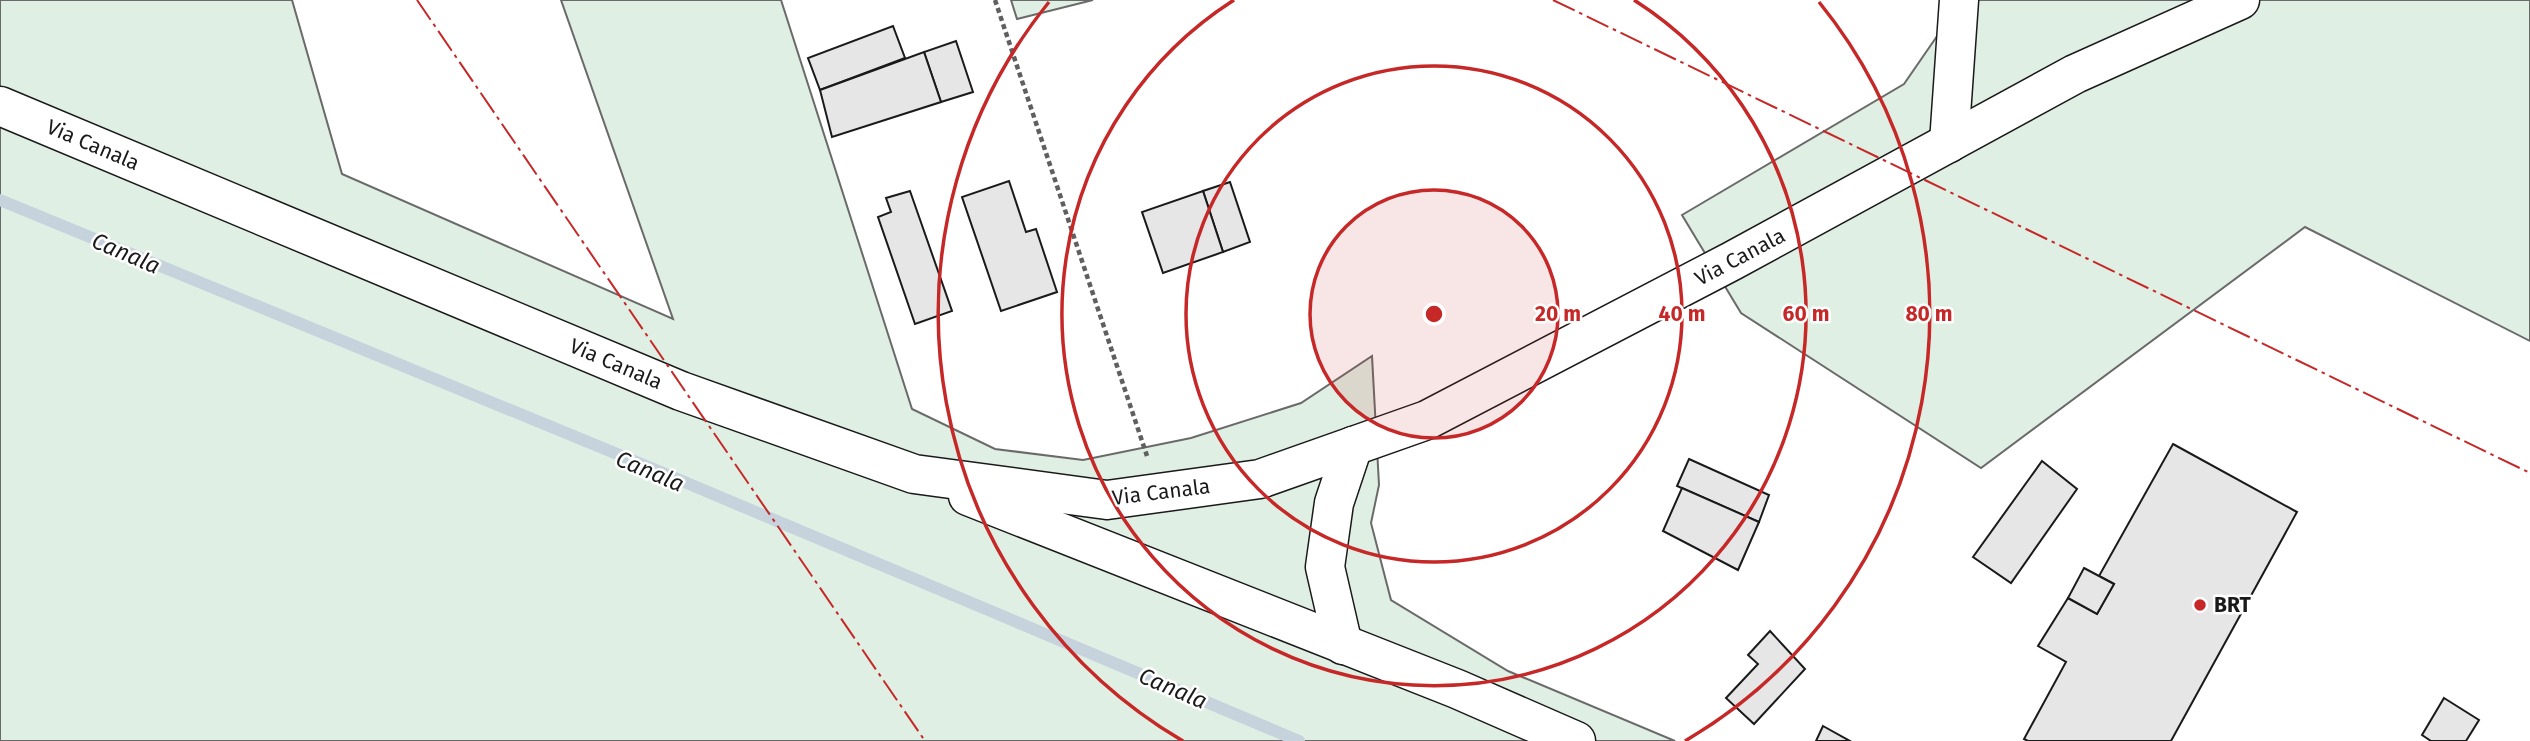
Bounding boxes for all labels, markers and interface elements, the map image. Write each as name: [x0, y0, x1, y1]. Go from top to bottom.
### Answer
street label: Via Canala: [43, 114, 143, 176]
street label: Via Canala: [1690, 222, 1790, 292]
water label: Canala: [88, 226, 164, 280]
text: 20 m: [1535, 301, 1581, 327]
text: 40 m: [1659, 301, 1705, 327]
text: 60 m: [1783, 301, 1829, 327]
text: 80 m: [1905, 301, 1953, 327]
centre of rings: [1422, 302, 1446, 326]
street label: Via Canala: [566, 333, 666, 395]
water label: Canala: [612, 444, 688, 498]
street label: Via Canala: [1111, 473, 1211, 511]
place label: BRT: [2214, 592, 2251, 618]
marker: BRT: [2192, 597, 2208, 613]
water label: Canala: [1135, 661, 1211, 715]

